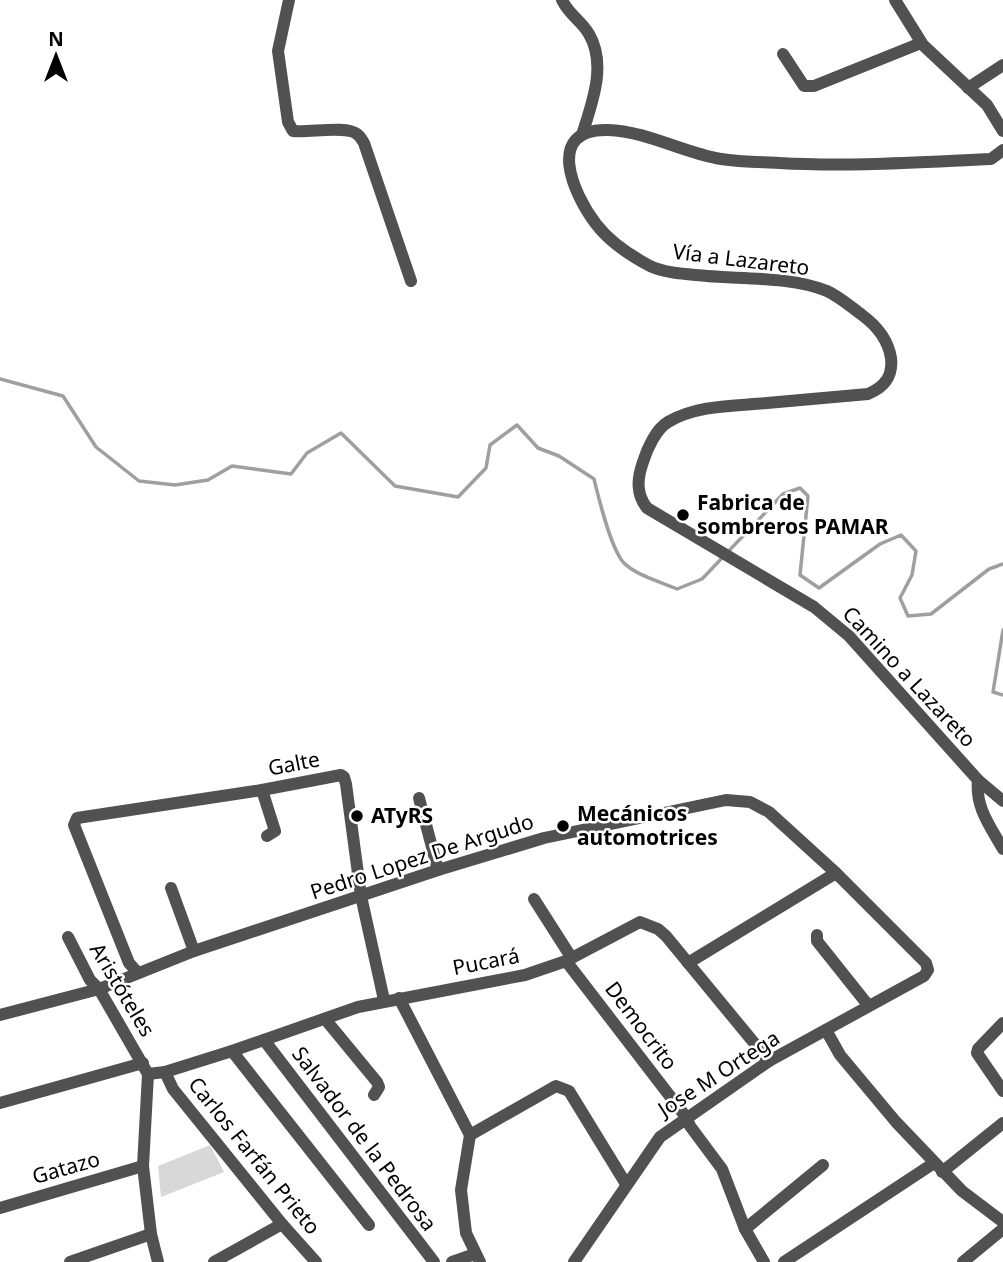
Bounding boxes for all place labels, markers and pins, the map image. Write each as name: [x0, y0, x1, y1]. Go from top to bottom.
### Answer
place label: Fabrica de sombreros PAMAR: [697, 488, 889, 540]
marker: Fabrica de sombreros PAMAR: [675, 507, 691, 523]
place label: Mecánicos automotrices: [577, 799, 718, 851]
place label: ATyRS: [371, 801, 433, 829]
marker: ATyRS: [349, 808, 365, 824]
marker: Mecánicos automotrices: [555, 818, 571, 834]

